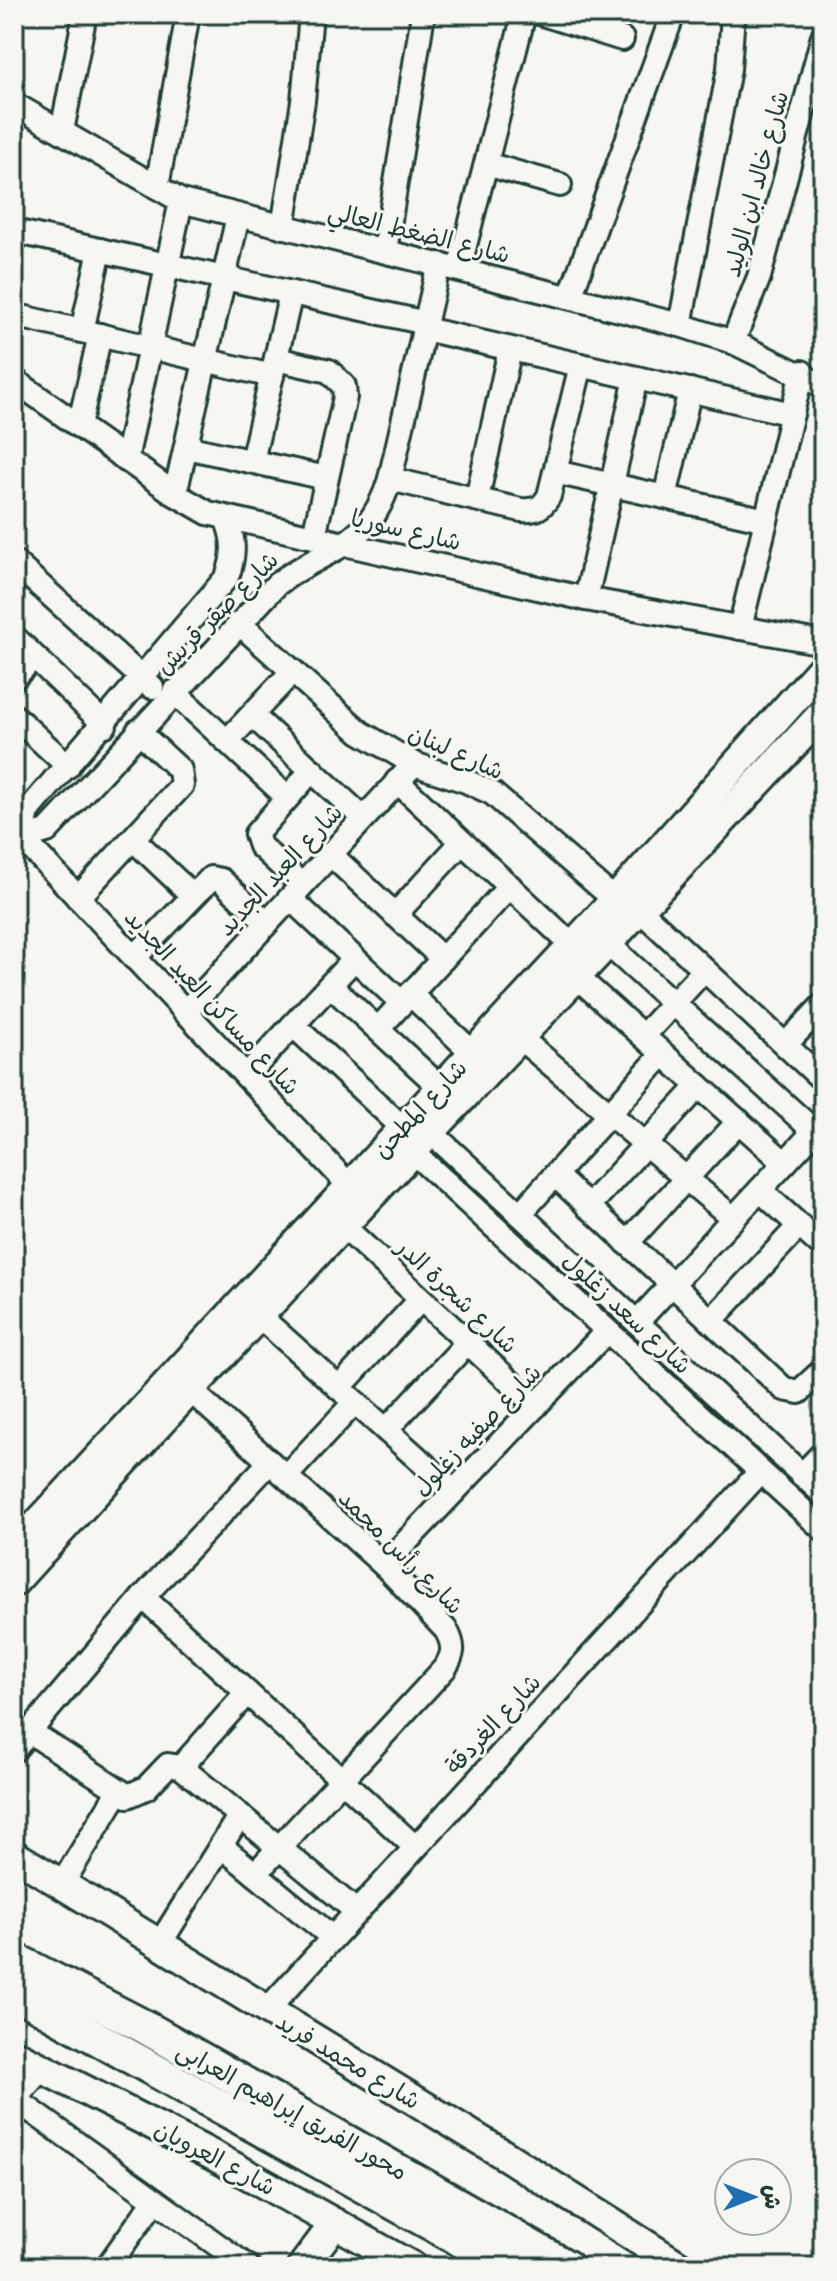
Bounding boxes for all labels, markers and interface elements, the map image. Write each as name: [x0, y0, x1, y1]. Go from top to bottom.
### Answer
street label: شارع خالد ابن الوليد: [718, 88, 797, 281]
street label: شارع الضغط العالي: [323, 197, 513, 276]
street label: شارع سوريا: [348, 504, 464, 559]
street label: شارع صقر قريش: [150, 546, 286, 682]
street label: شارع لبنان: [403, 719, 508, 788]
street label: شارع العبد الجديد: [212, 798, 350, 944]
street label: شارع مساكن العبد الجديد: [116, 903, 305, 1103]
street label: شارع المطحن: [367, 1054, 475, 1166]
street label: شارع شجرة الدر: [387, 1231, 523, 1361]
street label: شارع سعد زغلول: [555, 1246, 697, 1382]
street label: شارع صفيه زغلول: [407, 1358, 549, 1504]
street label: شارع رأس محمد: [331, 1483, 470, 1622]
street label: شارع الغردقة: [439, 1668, 549, 1782]
street label: شارع محمد فريد: [269, 2007, 425, 2118]
street label: محور الفريق إبراهيم العرابى: [170, 2036, 412, 2190]
street label: شارع العروبان: [148, 2114, 280, 2204]
north arrow: [713, 2157, 793, 2237]
text: ش: [757, 2185, 785, 2209]

